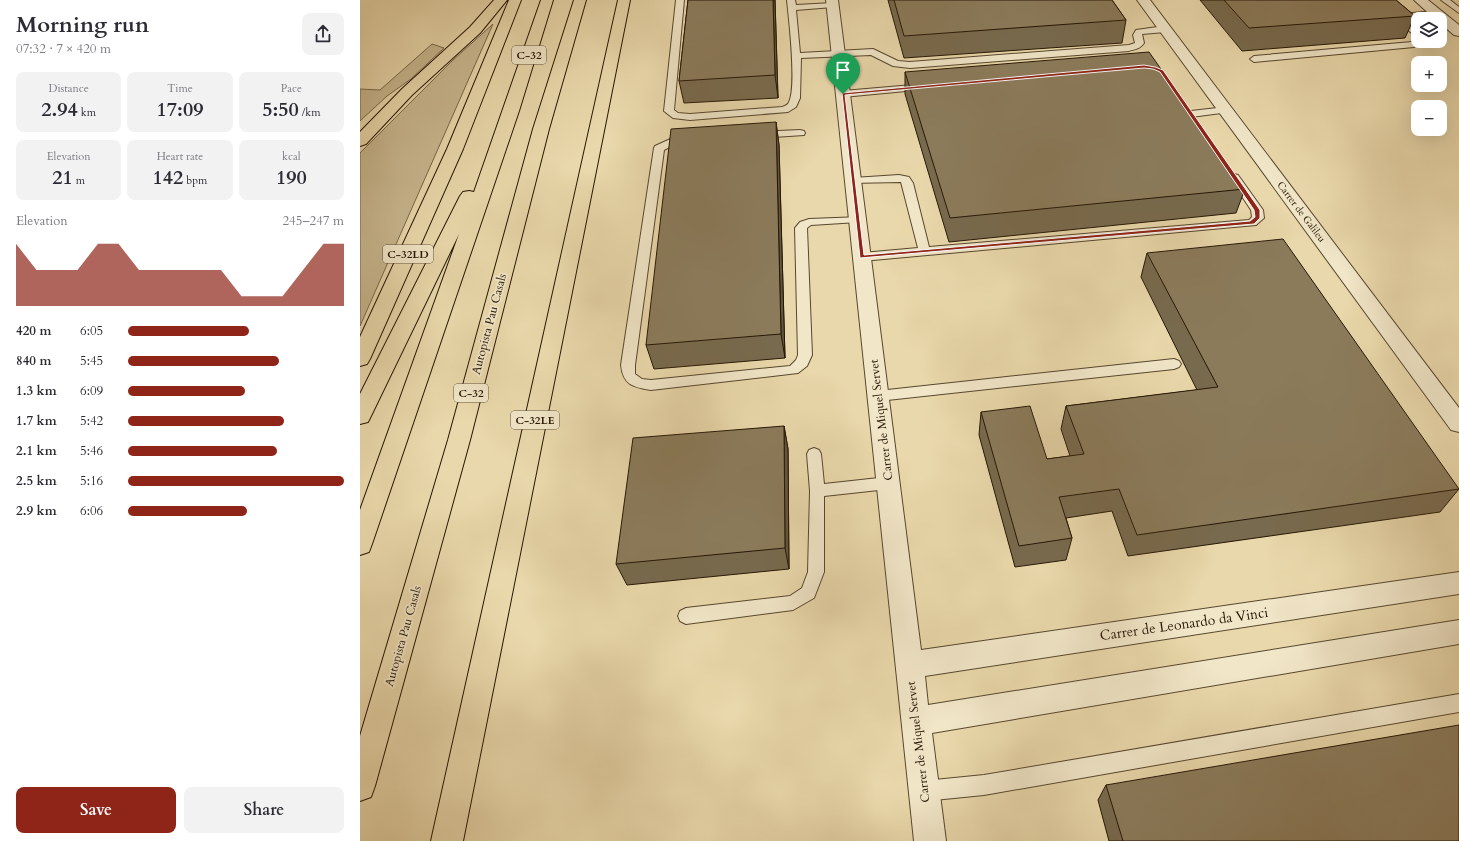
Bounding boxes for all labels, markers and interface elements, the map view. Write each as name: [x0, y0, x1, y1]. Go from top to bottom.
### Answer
text: Morning run: [16, 10, 149, 40]
map controls: [1411, 12, 1447, 136]
button: layers: [1411, 12, 1447, 48]
button: share: [302, 13, 344, 55]
text: 07:32 · 7 × 420 m: [16, 40, 111, 58]
road number: C-32: [512, 46, 546, 64]
pin: [826, 53, 860, 94]
button: +: [1411, 56, 1447, 92]
icon: arrive: [832, 59, 854, 81]
text: Distance: [49, 81, 89, 96]
text: Time: [167, 81, 193, 96]
text: Pace: [281, 81, 302, 96]
text: 2.94: [41, 96, 78, 123]
text: 17:09: [157, 96, 203, 123]
text: 5:50: [262, 96, 299, 123]
button: −: [1411, 100, 1447, 136]
text: km: [78, 105, 96, 120]
text: /km: [299, 105, 320, 120]
text: Elevation: [47, 149, 91, 164]
text: Heart rate: [157, 149, 203, 164]
text: kcal: [282, 149, 301, 164]
text: 21: [52, 164, 73, 191]
text: 142: [153, 164, 183, 191]
text: 190: [276, 164, 307, 191]
text: m: [73, 173, 85, 188]
text: bpm: [183, 173, 207, 188]
street label: Carrer de Galileu: [1273, 179, 1329, 246]
text: Elevation: [16, 212, 68, 230]
text: 245–247 m: [282, 212, 344, 230]
road number: C-32LD: [383, 245, 433, 263]
street label: Autopista Pau Casals: [468, 272, 510, 376]
text: 420 m: [16, 322, 51, 340]
text: 6:05: [80, 322, 103, 340]
text: 840 m: [16, 352, 51, 370]
text: 5:45: [80, 352, 103, 370]
street label: Carrer de Miquel Servet: [866, 358, 896, 481]
text: 1.3 km: [16, 382, 57, 400]
text: 6:09: [80, 382, 103, 400]
road number: C-32: [454, 384, 488, 402]
road number: C-32LE: [511, 411, 559, 429]
text: 1.7 km: [16, 412, 57, 430]
text: 5:42: [80, 412, 103, 430]
text: 2.1 km: [16, 442, 57, 460]
text: 5:46: [80, 442, 103, 460]
text: 2.5 km: [16, 472, 57, 490]
text: 5:16: [80, 472, 103, 490]
text: 2.9 km: [16, 502, 57, 520]
text: 6:06: [80, 502, 103, 520]
street label: Autopista Pau Casals: [381, 584, 425, 688]
street label: Carrer de Leonardo da Vinci: [1099, 603, 1269, 645]
street label: Carrer de Miquel Servet: [903, 680, 933, 803]
button: Save: [16, 787, 176, 833]
button: Share: [184, 787, 344, 833]

